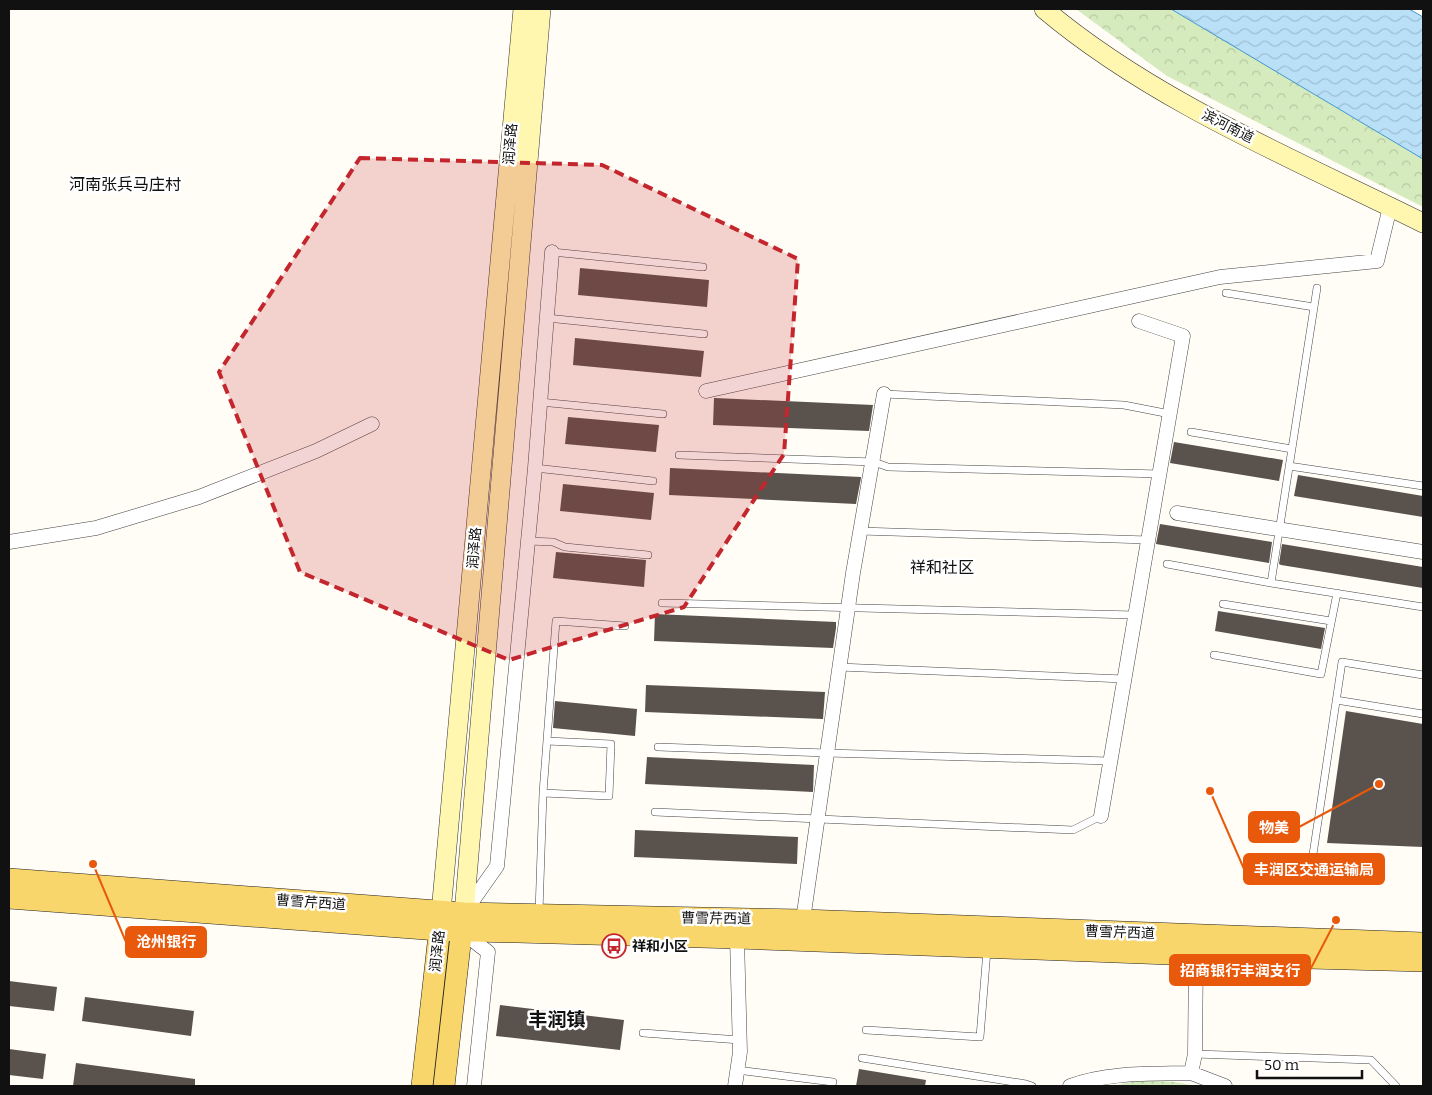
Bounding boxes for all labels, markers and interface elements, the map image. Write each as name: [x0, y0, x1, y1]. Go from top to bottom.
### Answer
street label: 滨河南道: [1199, 106, 1257, 147]
street label: 润泽路: [500, 122, 521, 166]
district label: 河南张兵马庄村: [69, 175, 181, 194]
street label: 润泽路: [464, 526, 485, 570]
district label: 祥和社区: [910, 558, 974, 577]
callout: 物美: [1249, 812, 1299, 842]
text: 物美: [1259, 819, 1289, 837]
callout: 丰润区交通运输局: [1244, 854, 1384, 884]
text: 丰润区交通运输局: [1254, 861, 1374, 879]
street label: 曹雪芹西道: [275, 892, 346, 913]
street label: 曹雪芹西道: [681, 909, 751, 928]
street label: 曹雪芹西道: [1085, 923, 1155, 942]
callout: 沧州银行: [126, 927, 206, 957]
street label: 润泽路: [427, 929, 448, 973]
text: 沧州银行: [136, 933, 196, 951]
bus stop icon: 祥和小区: [601, 933, 627, 959]
place label: 祥和小区: [632, 938, 688, 955]
callout: 招商银行丰润支行: [1170, 955, 1310, 985]
text: 招商银行丰润支行: [1180, 962, 1300, 980]
district label: 丰润镇: [528, 1008, 586, 1031]
scale bar: [1257, 1048, 1362, 1080]
text: 50 m: [1264, 1056, 1300, 1074]

